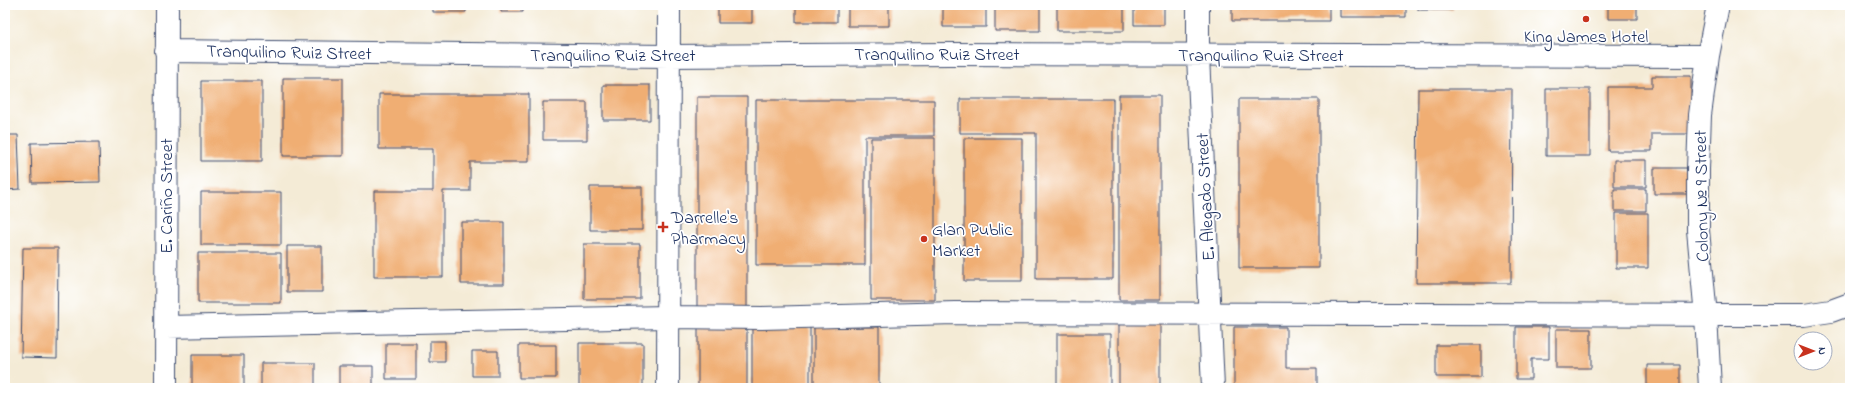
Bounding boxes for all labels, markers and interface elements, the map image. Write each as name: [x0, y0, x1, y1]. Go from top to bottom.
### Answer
marker: King James Hotel: [1581, 14, 1591, 24]
place label: King James Hotel: [1524, 25, 1648, 52]
street label: Tranquilino Ruiz Street: [206, 40, 372, 68]
street label: Tranquilino Ruiz Street: [854, 43, 1020, 69]
street label: Tranquilino Ruiz Street: [530, 44, 696, 70]
street label: Tranquilino Ruiz Street: [1178, 44, 1344, 70]
street label: Colony № 9 Street: [1689, 130, 1717, 262]
street label: E. Alegado Street: [1191, 132, 1224, 262]
street label: E. Cariño Street: [155, 138, 181, 254]
place label: Darrelle's Pharmacy: [670, 206, 746, 253]
place label: Glan Public Market: [932, 218, 1012, 265]
marker: Darrelle's Pharmacy: [658, 222, 668, 232]
marker: Glan Public Market: [919, 234, 929, 244]
north arrow: [1793, 331, 1833, 371]
text: N: [1814, 347, 1830, 355]

